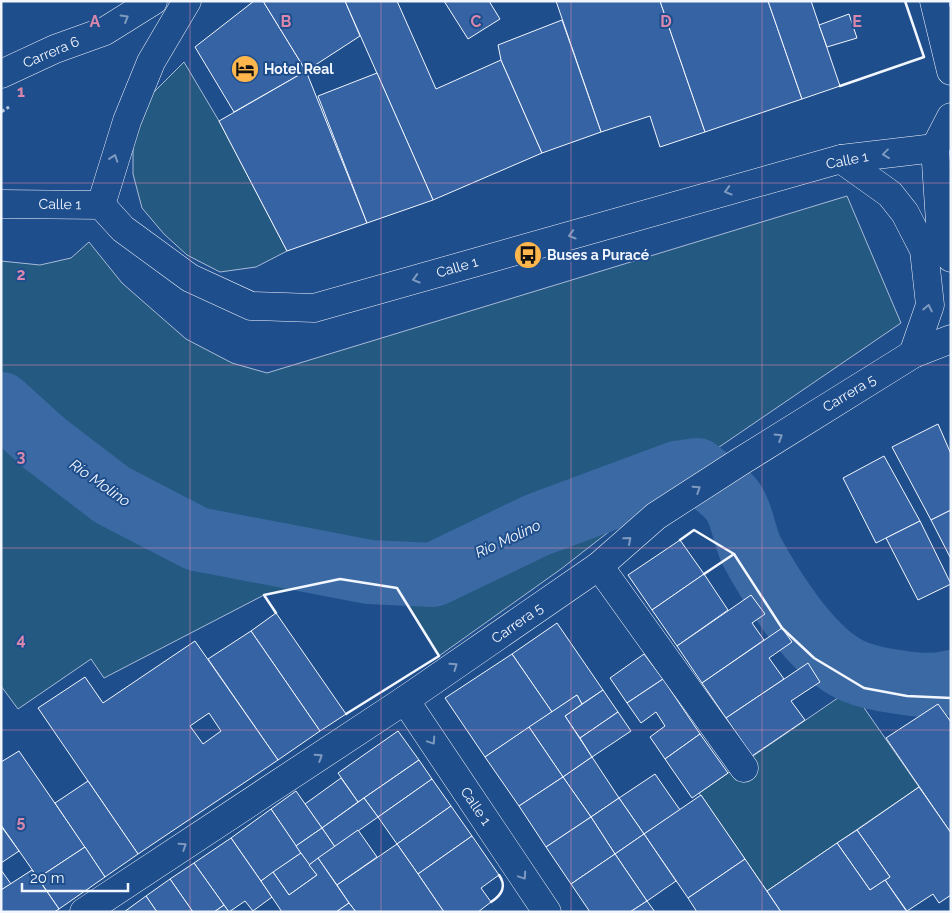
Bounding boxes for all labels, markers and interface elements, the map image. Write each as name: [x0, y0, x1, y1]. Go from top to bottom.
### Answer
text: A: [90, 12, 101, 31]
text: B: [281, 12, 292, 31]
text: C: [471, 12, 482, 31]
text: D: [660, 12, 672, 31]
text: E: [852, 12, 862, 31]
one-way arrow: [120, 15, 129, 25]
street label: Carrera 6: [20, 33, 82, 71]
hotel icon: Hotel Real: [230, 54, 260, 84]
place label: Hotel Real: [264, 61, 334, 77]
text: 1: [17, 82, 25, 101]
street label: Calle 1: [825, 148, 869, 172]
one-way arrow: [882, 148, 890, 159]
one-way arrow: [108, 154, 118, 163]
one-way arrow: [724, 185, 733, 196]
street label: Calle 1: [39, 196, 81, 212]
one-way arrow: [568, 229, 576, 240]
bus stop icon: Buses a Puracé: [513, 240, 543, 270]
place label: Buses a Puracé: [547, 247, 650, 263]
street label: Calle 1: [434, 253, 480, 281]
text: 2: [16, 265, 26, 284]
one-way arrow: [411, 273, 420, 284]
one-way arrow: [922, 304, 933, 313]
street label: Carrera 5: [820, 371, 879, 415]
one-way arrow: [773, 433, 782, 443]
text: 3: [17, 447, 26, 466]
water label: Río Molino: [66, 456, 134, 510]
one-way arrow: [691, 486, 700, 496]
water label: Río Molino: [472, 516, 544, 562]
one-way arrow: [622, 538, 631, 546]
street label: Carrera 5: [488, 599, 546, 646]
text: 4: [16, 630, 26, 649]
one-way arrow: [448, 663, 458, 672]
one-way arrow: [426, 735, 435, 744]
one-way arrow: [313, 754, 323, 763]
street label: Calle 1: [457, 784, 495, 828]
text: 5: [17, 812, 26, 831]
one-way arrow: [178, 843, 187, 853]
scale bar: [22, 860, 129, 892]
text: 20 m: [30, 869, 65, 887]
one-way arrow: [516, 870, 526, 879]

